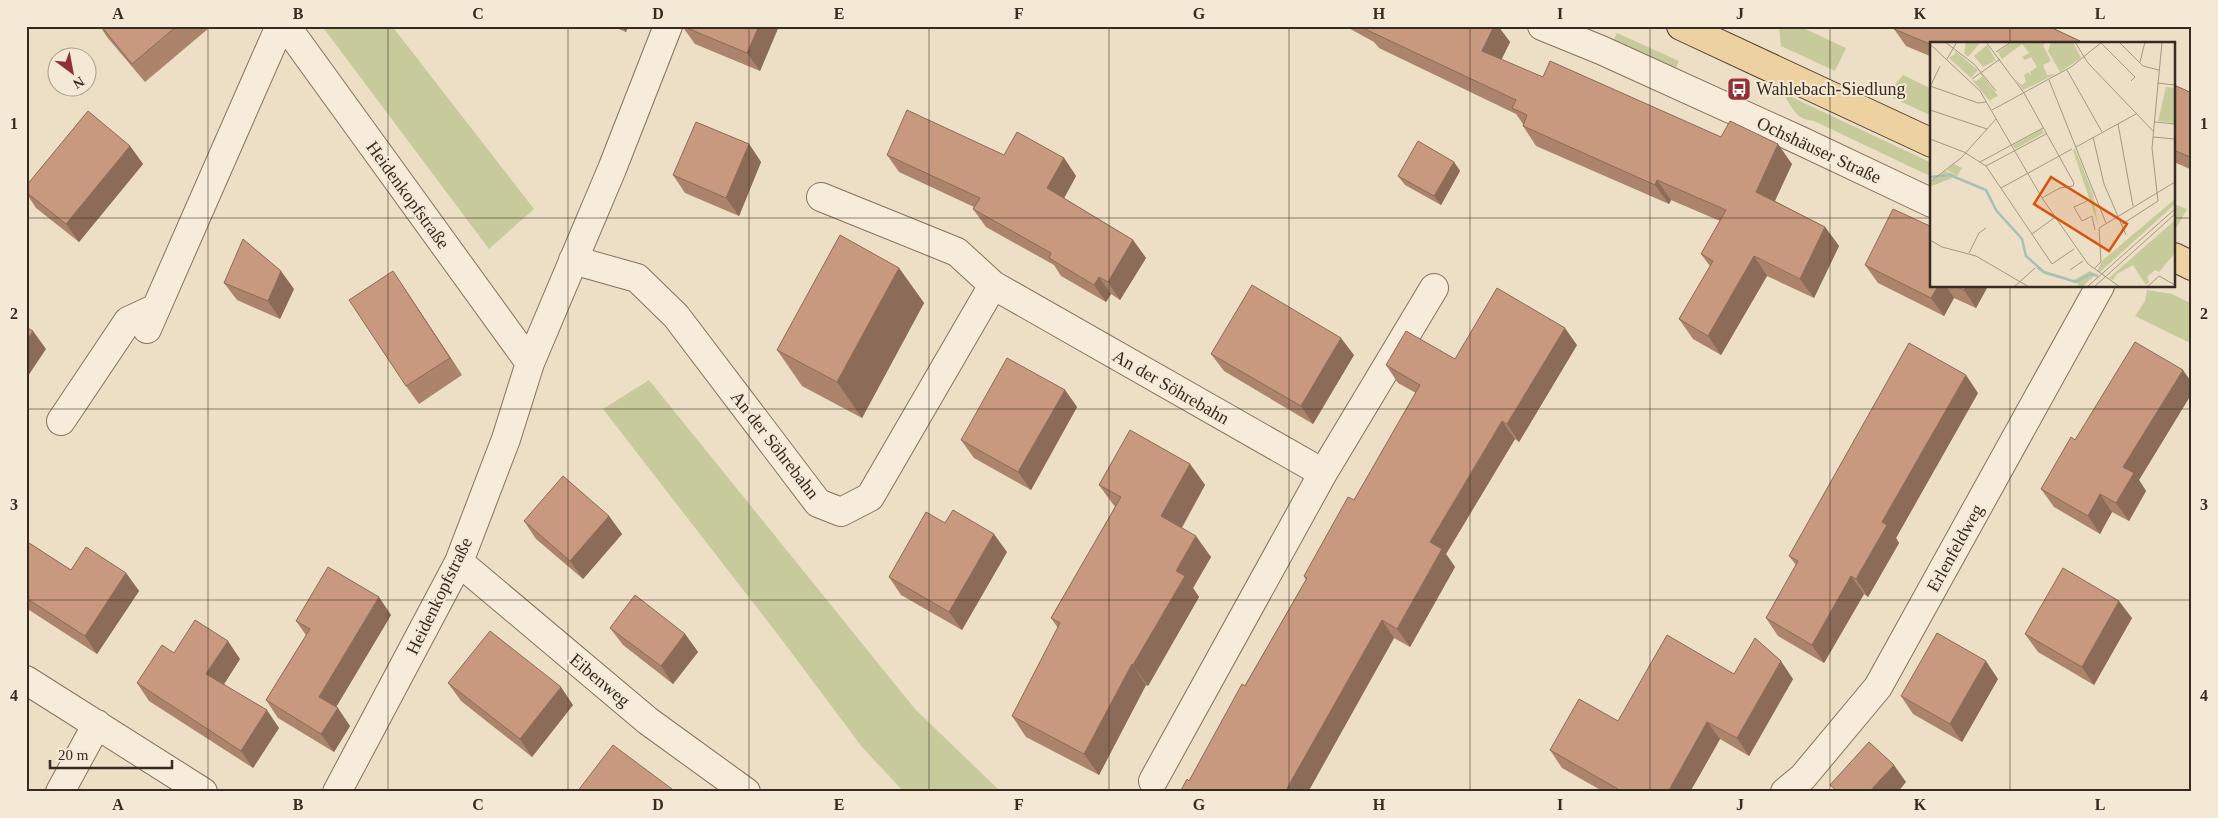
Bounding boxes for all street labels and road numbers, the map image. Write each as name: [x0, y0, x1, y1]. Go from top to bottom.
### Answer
street label: Ochshäuser Straße: [1754, 113, 1884, 187]
street label: Heidenkopfstraße: [362, 137, 454, 253]
street label: An der Söhrebahn: [1109, 346, 1233, 428]
street label: An der Söhrebahn: [727, 387, 823, 503]
street label: Erlenfeldweg: [1923, 501, 1987, 595]
street label: Heidenkopfstraße: [402, 534, 476, 658]
street label: Eibenweg: [566, 649, 634, 711]

